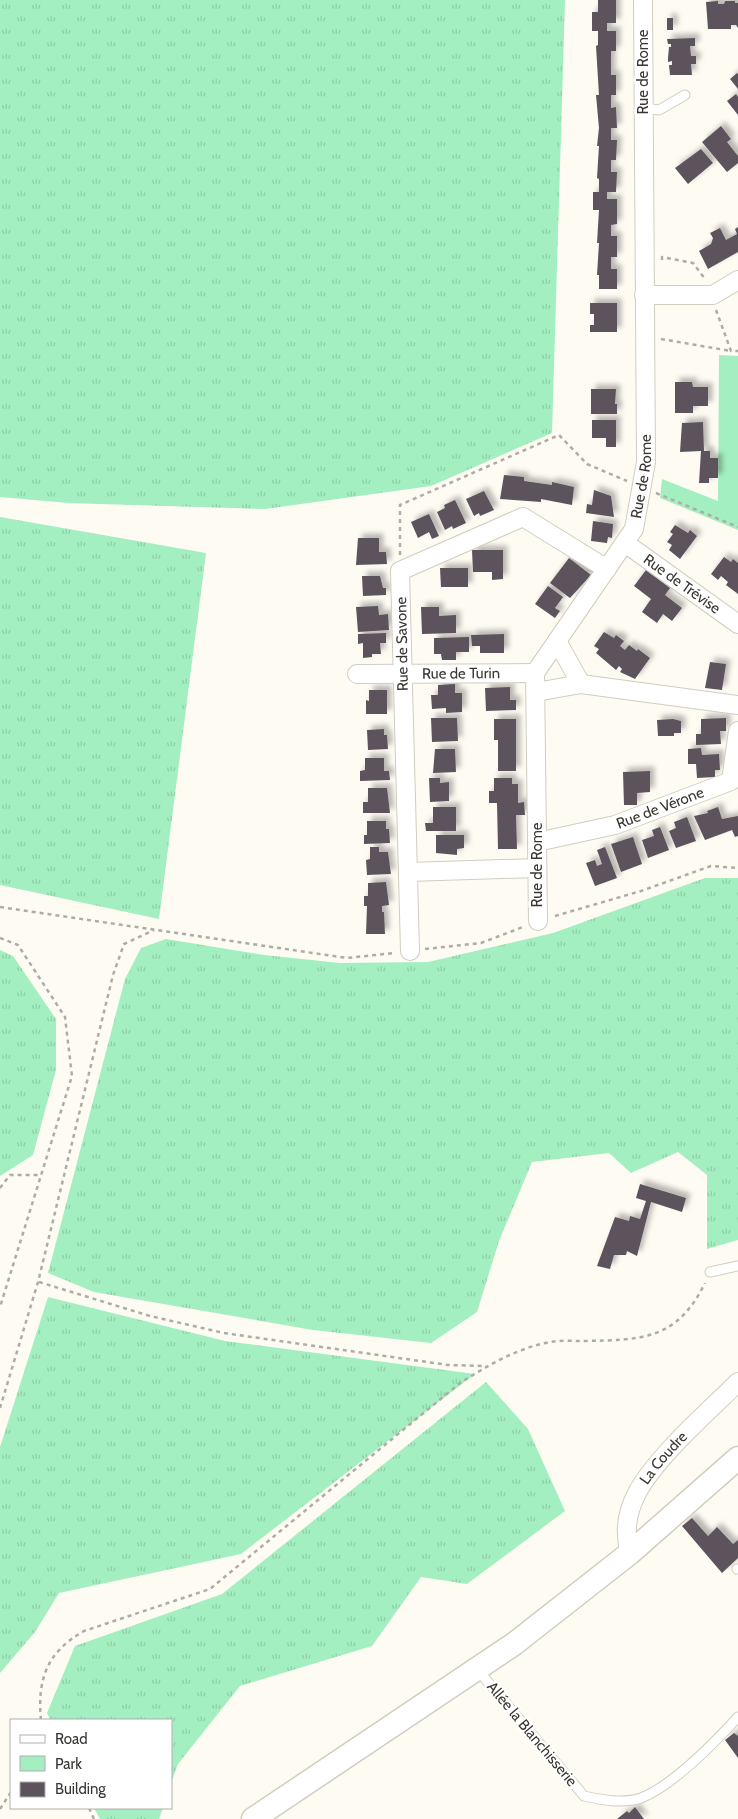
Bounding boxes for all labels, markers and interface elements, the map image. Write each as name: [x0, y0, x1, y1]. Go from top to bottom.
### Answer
street label: Rue de Rome: [634, 29, 652, 115]
street label: Rue de Rome: [627, 434, 655, 520]
street label: Rue de Trévise: [640, 550, 724, 618]
street label: Rue de Savone: [392, 596, 412, 691]
street label: Rue de Turin: [422, 664, 500, 683]
street label: Rue de Vérone: [614, 783, 707, 833]
street label: Rue de Rome: [528, 822, 546, 908]
street label: La Coudre: [636, 1428, 691, 1488]
street label: Allée la Blanchisserie: [483, 1678, 581, 1790]
legend: [10, 1719, 172, 1809]
text: Road: [55, 1730, 88, 1748]
text: Park: [55, 1755, 82, 1773]
text: Building: [55, 1780, 106, 1798]

